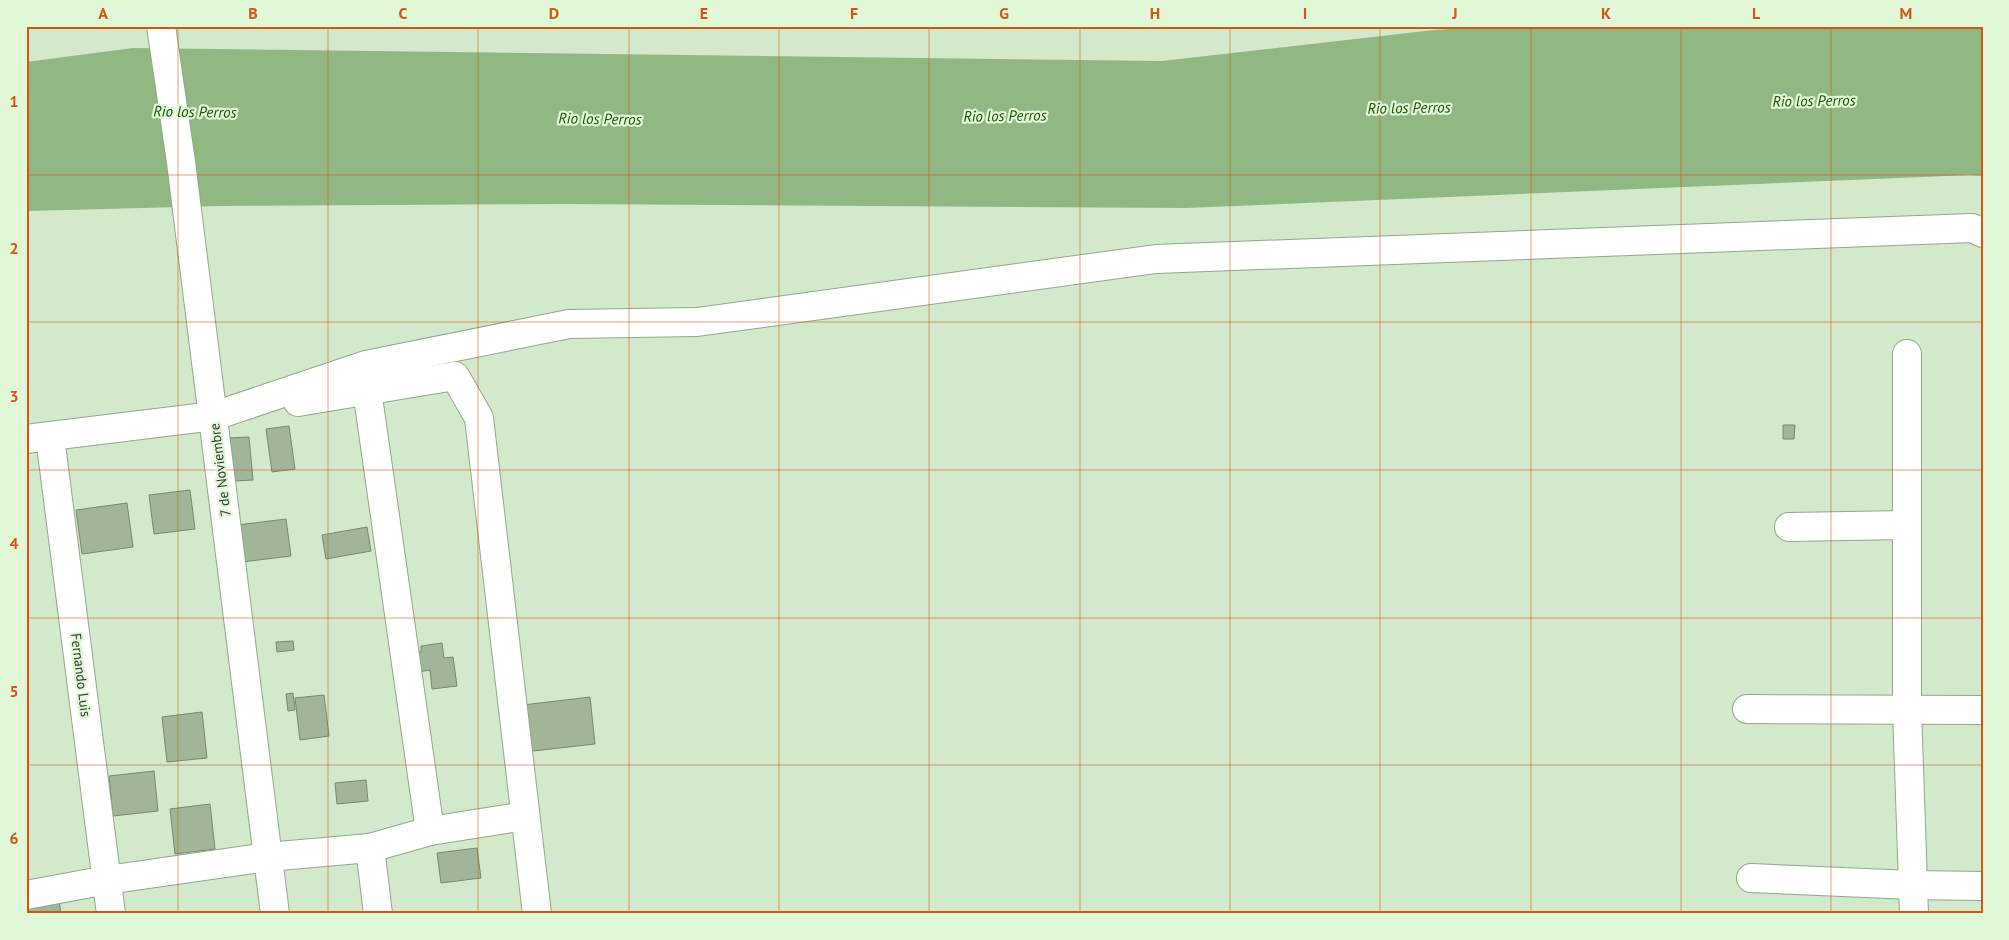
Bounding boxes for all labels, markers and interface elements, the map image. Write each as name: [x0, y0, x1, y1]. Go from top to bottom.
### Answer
text: A: [98, 3, 108, 23]
text: B: [248, 3, 258, 23]
text: C: [399, 3, 408, 23]
text: D: [549, 3, 559, 23]
text: E: [700, 3, 708, 23]
text: F: [850, 3, 858, 23]
text: G: [999, 3, 1009, 23]
text: H: [1150, 3, 1160, 23]
text: I: [1303, 3, 1307, 23]
text: J: [1451, 3, 1458, 23]
text: K: [1601, 3, 1611, 23]
text: L: [1752, 3, 1761, 23]
text: M: [1900, 3, 1912, 23]
water label: Rio los Perros: [1772, 90, 1856, 111]
text: 1: [9, 91, 19, 111]
water label: Rio los Perros: [1367, 97, 1451, 118]
water label: Rio los Perros: [153, 101, 237, 122]
water label: Rio los Perros: [963, 105, 1047, 126]
water label: Rio los Perros: [558, 108, 642, 129]
text: 2: [9, 238, 19, 258]
text: 3: [9, 386, 19, 406]
street label: 7 de Noviembre: [205, 422, 235, 518]
text: 4: [9, 533, 19, 553]
street label: Fernando Luis: [67, 632, 95, 718]
text: 5: [9, 681, 19, 701]
text: 6: [9, 828, 19, 848]

